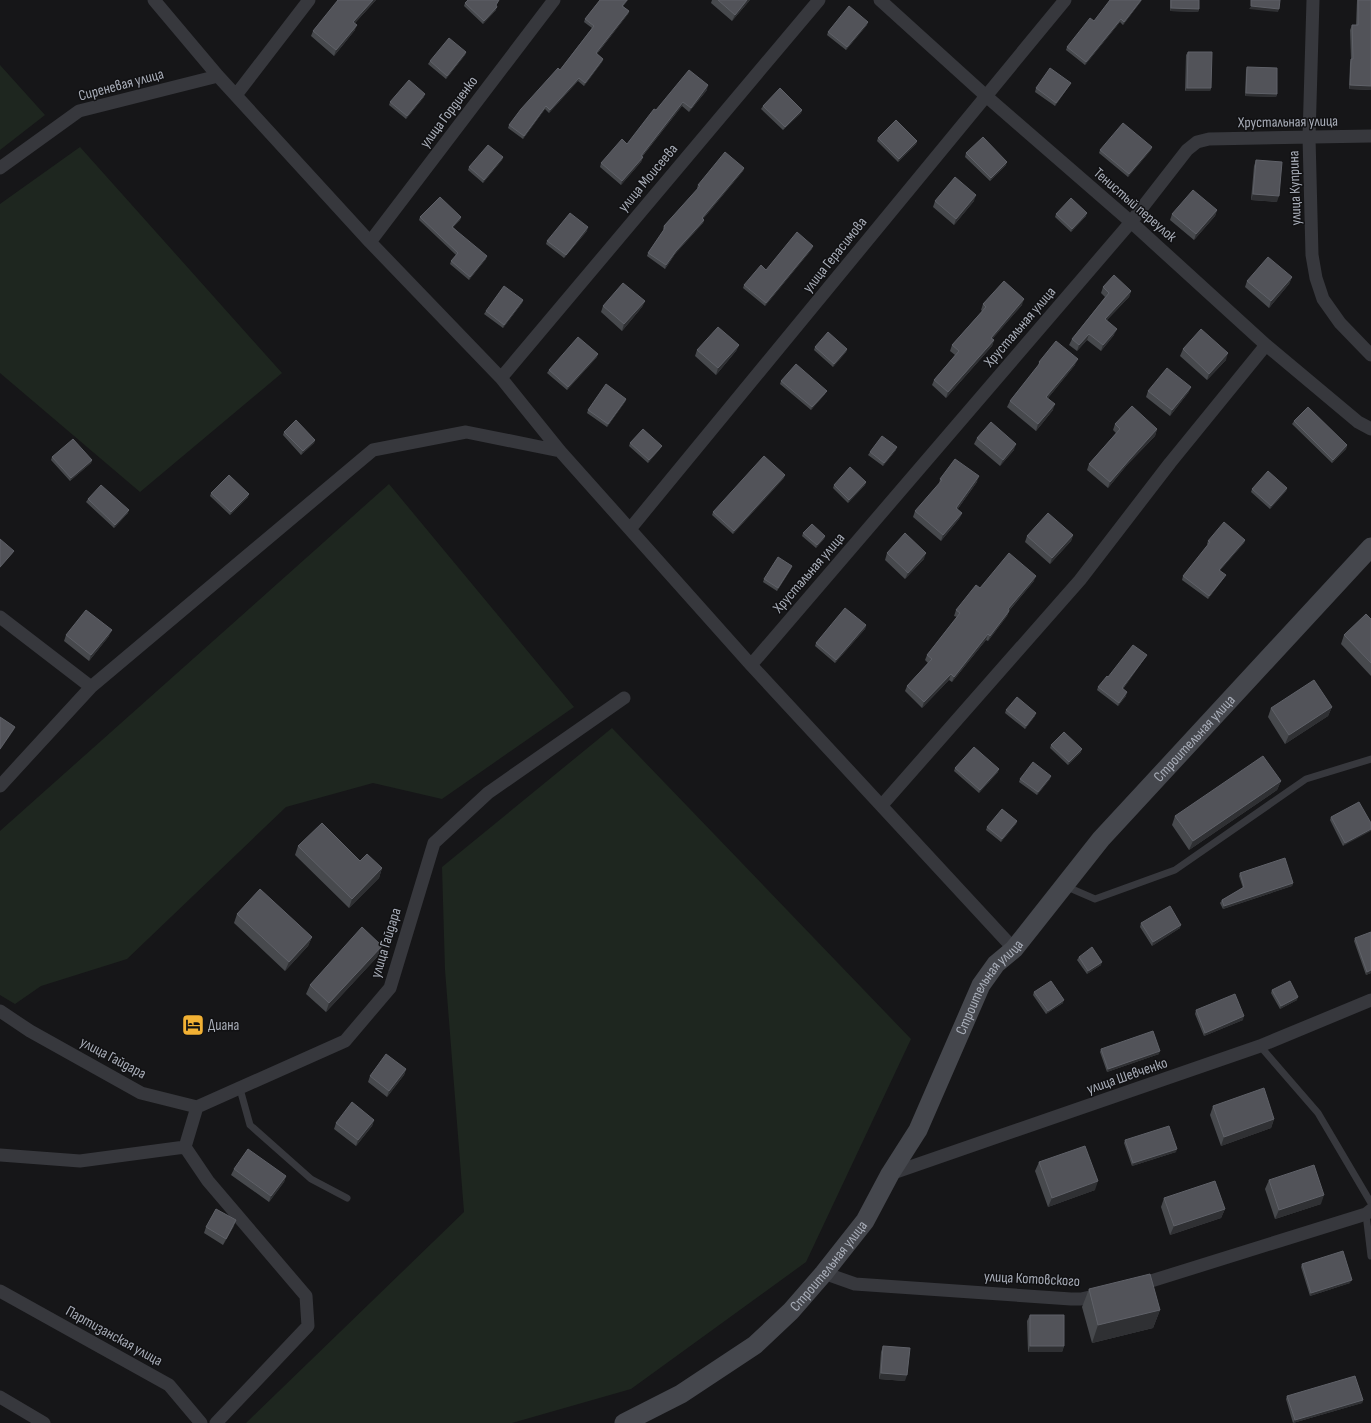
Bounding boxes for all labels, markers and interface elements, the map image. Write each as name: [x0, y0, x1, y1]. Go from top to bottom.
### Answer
street label: Сиреневая улица: [76, 64, 166, 106]
street label: улица Гордиенко: [416, 72, 482, 152]
street label: Хрустальная улица: [1237, 112, 1338, 132]
street label: улица Моисеева: [614, 140, 682, 216]
street label: улица Куприна: [1284, 150, 1306, 226]
street label: Тенистый переулок: [1090, 164, 1181, 246]
street label: улица Герасимова: [799, 213, 871, 297]
street label: Хрустальная улица: [979, 283, 1060, 372]
street label: Хрустальная улица: [768, 529, 849, 618]
street label: Строительная улица: [1149, 690, 1239, 786]
street label: улица Гайдара: [366, 906, 406, 980]
street label: Строительная улица: [951, 935, 1027, 1038]
hotel icon: Диана: [180, 1012, 206, 1038]
place label: Диана: [208, 1016, 239, 1035]
street label: улица Гайдара: [77, 1033, 149, 1083]
street label: улица Шевченко: [1084, 1053, 1170, 1099]
street label: Строительная улица: [786, 1216, 871, 1315]
street label: улица Котовского: [984, 1267, 1080, 1291]
street label: Партизанская улица: [62, 1302, 166, 1371]

